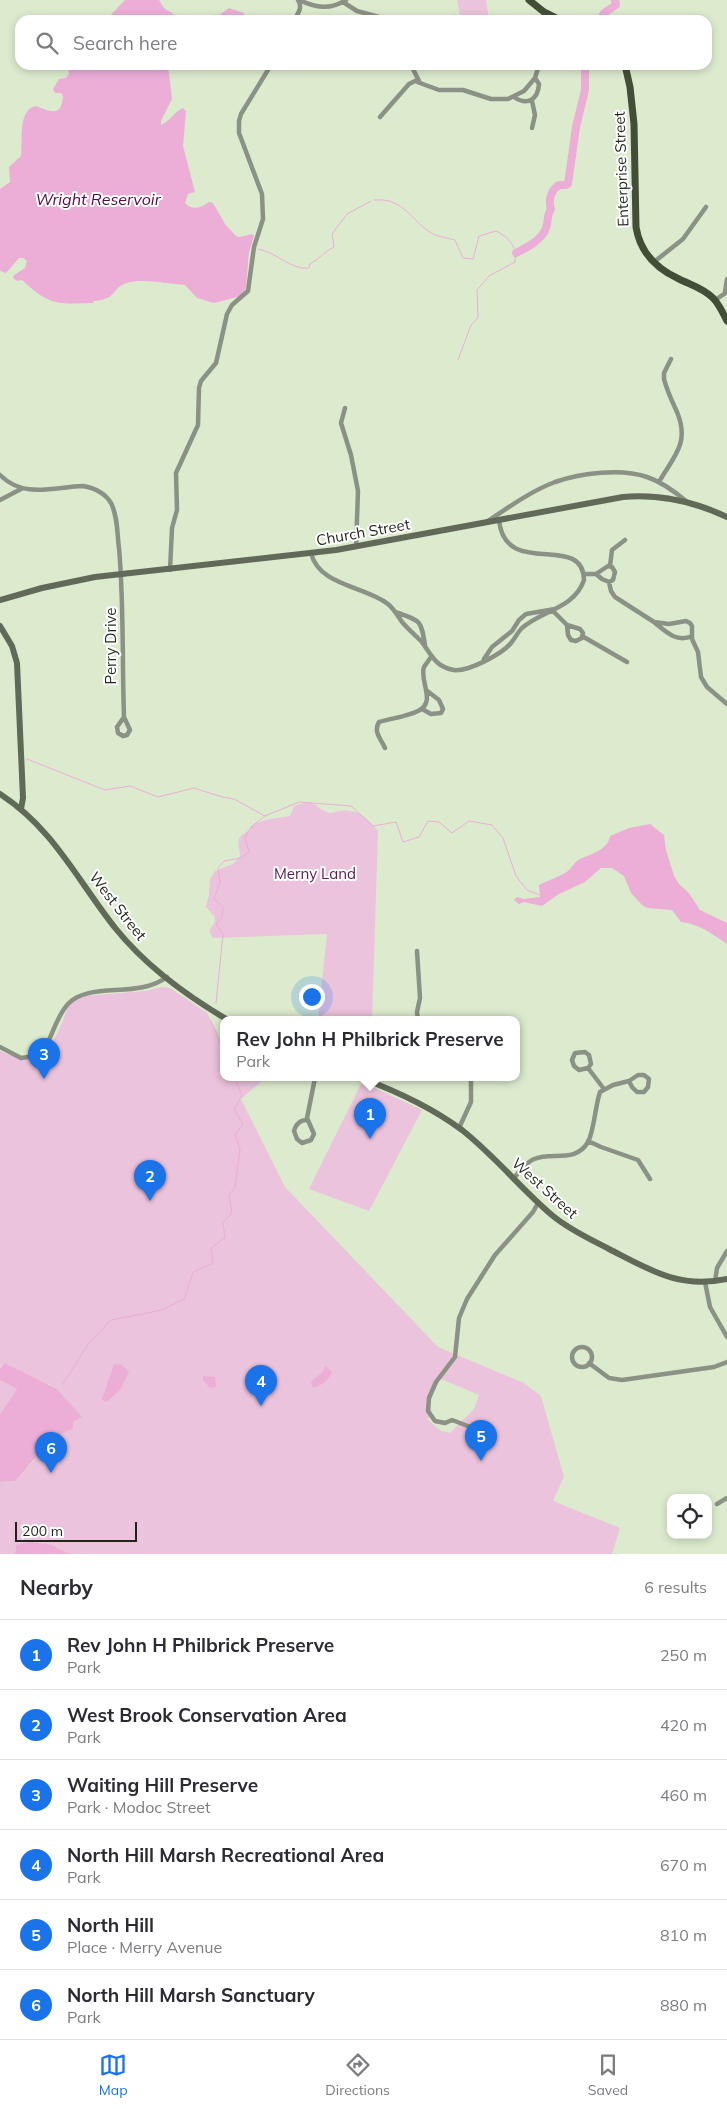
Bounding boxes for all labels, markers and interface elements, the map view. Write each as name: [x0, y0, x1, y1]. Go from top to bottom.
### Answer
search box: [15, 15, 712, 70]
icon: search: [33, 29, 61, 57]
text: Search here: [73, 31, 177, 55]
street label: Enterprise Street: [609, 111, 633, 227]
water label: Wright Reservoir: [36, 189, 162, 209]
street label: Church Street: [315, 514, 411, 550]
street label: Perry Drive: [101, 607, 120, 685]
park label: Merny Land: [274, 864, 356, 883]
street label: West Street: [85, 868, 151, 944]
your location: [299, 984, 325, 1010]
popup: [220, 1016, 520, 1081]
text: Rev John H Philbrick Preserve: [236, 1027, 504, 1051]
pin: 3: [28, 1038, 60, 1079]
text: Park: [236, 1051, 270, 1071]
pin: 1: [354, 1098, 386, 1139]
street label: West Street: [508, 1154, 582, 1222]
pin: 2: [134, 1160, 166, 1201]
pin: 4: [245, 1365, 277, 1406]
pin: 5: [465, 1420, 497, 1461]
pin: 6: [35, 1432, 67, 1473]
map controls: [667, 1494, 712, 1539]
button: locate: [667, 1494, 712, 1539]
scale bar: [15, 1519, 138, 1542]
text: 200 m: [22, 1522, 63, 1540]
text: Nearby: [20, 1574, 93, 1600]
text: 6 results: [644, 1577, 707, 1597]
text: Rev John H Philbrick Preserve: [67, 1633, 334, 1657]
text: 1: [31, 1645, 41, 1665]
text: 250 m: [660, 1645, 707, 1665]
text: Park: [67, 1657, 101, 1677]
text: West Brook Conservation Area: [67, 1703, 347, 1727]
text: 2: [31, 1715, 41, 1735]
text: 420 m: [660, 1715, 707, 1735]
text: Park: [67, 1727, 101, 1747]
text: Waiting Hill Preserve: [67, 1773, 258, 1797]
text: 3: [31, 1785, 41, 1805]
text: 460 m: [660, 1785, 707, 1805]
text: Park · Modoc Street: [67, 1797, 211, 1817]
text: North Hill Marsh Recreational Area: [67, 1843, 384, 1867]
text: 4: [31, 1855, 41, 1875]
text: 670 m: [660, 1855, 707, 1875]
text: Park: [67, 1867, 101, 1887]
text: North Hill: [67, 1913, 154, 1937]
text: 5: [31, 1925, 41, 1945]
text: 810 m: [660, 1925, 707, 1945]
text: Place · Merry Avenue: [67, 1937, 222, 1957]
text: North Hill Marsh Sanctuary: [67, 1983, 315, 2007]
text: 6: [31, 1995, 41, 2015]
text: 880 m: [660, 1995, 707, 2015]
text: Park: [67, 2007, 101, 2027]
tab: Map: [99, 2051, 128, 2099]
tab: Directions: [325, 2051, 390, 2099]
tab: Saved: [588, 2051, 628, 2099]

